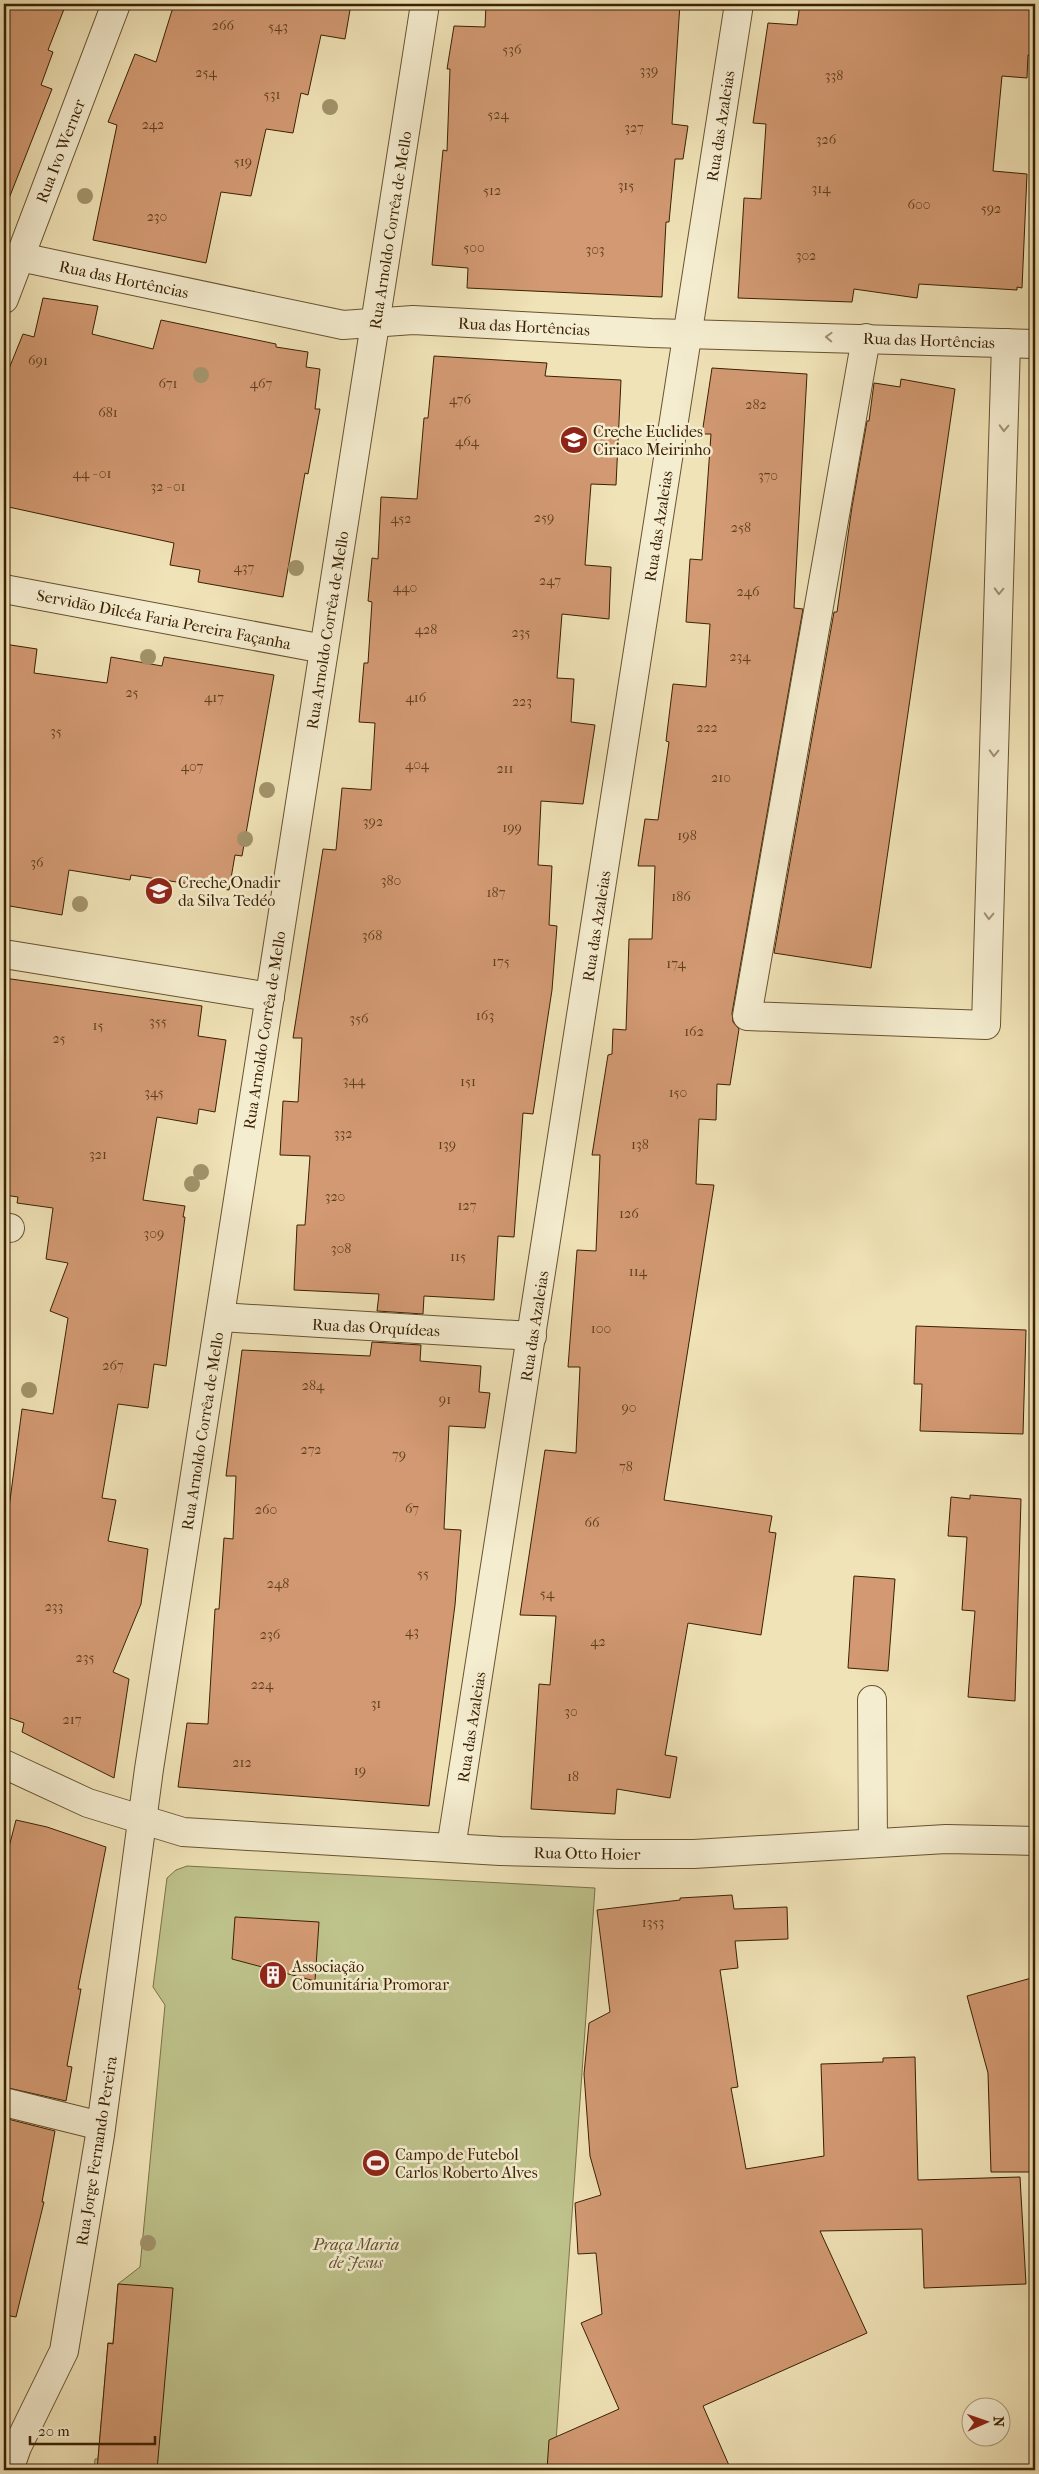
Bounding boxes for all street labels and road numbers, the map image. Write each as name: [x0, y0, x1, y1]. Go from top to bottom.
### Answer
street label: Rua das Azaleias: [702, 69, 739, 183]
street label: Rua Ivo Werner: [32, 96, 89, 206]
street label: Rua Arnoldo Corrêa de Mello: [365, 130, 416, 331]
street label: Rua das Hortências: [57, 256, 190, 303]
street label: Rua das Hortências: [458, 314, 590, 339]
street label: Rua das Hortências: [863, 329, 995, 352]
street label: Rua das Azaleias: [640, 469, 677, 583]
street label: Rua Arnoldo Corrêa de Mello: [302, 530, 353, 731]
street label: Servidão Dilcéa Faria Pereira Façanha: [35, 585, 293, 654]
street label: Rua das Azaleias: [578, 869, 615, 983]
street label: Rua Arnoldo Corrêa de Mello: [239, 930, 290, 1131]
street label: Rua das Azaleias: [516, 1269, 553, 1383]
street label: Rua das Orquídeas: [312, 1315, 440, 1340]
street label: Rua Arnoldo Corrêa de Mello: [177, 1331, 228, 1532]
street label: Rua das Azaleias: [453, 1670, 490, 1784]
street label: Rua Otto Hoier: [534, 1843, 641, 1864]
street label: Rua Jorge Fernando Pereira: [72, 2054, 121, 2247]

